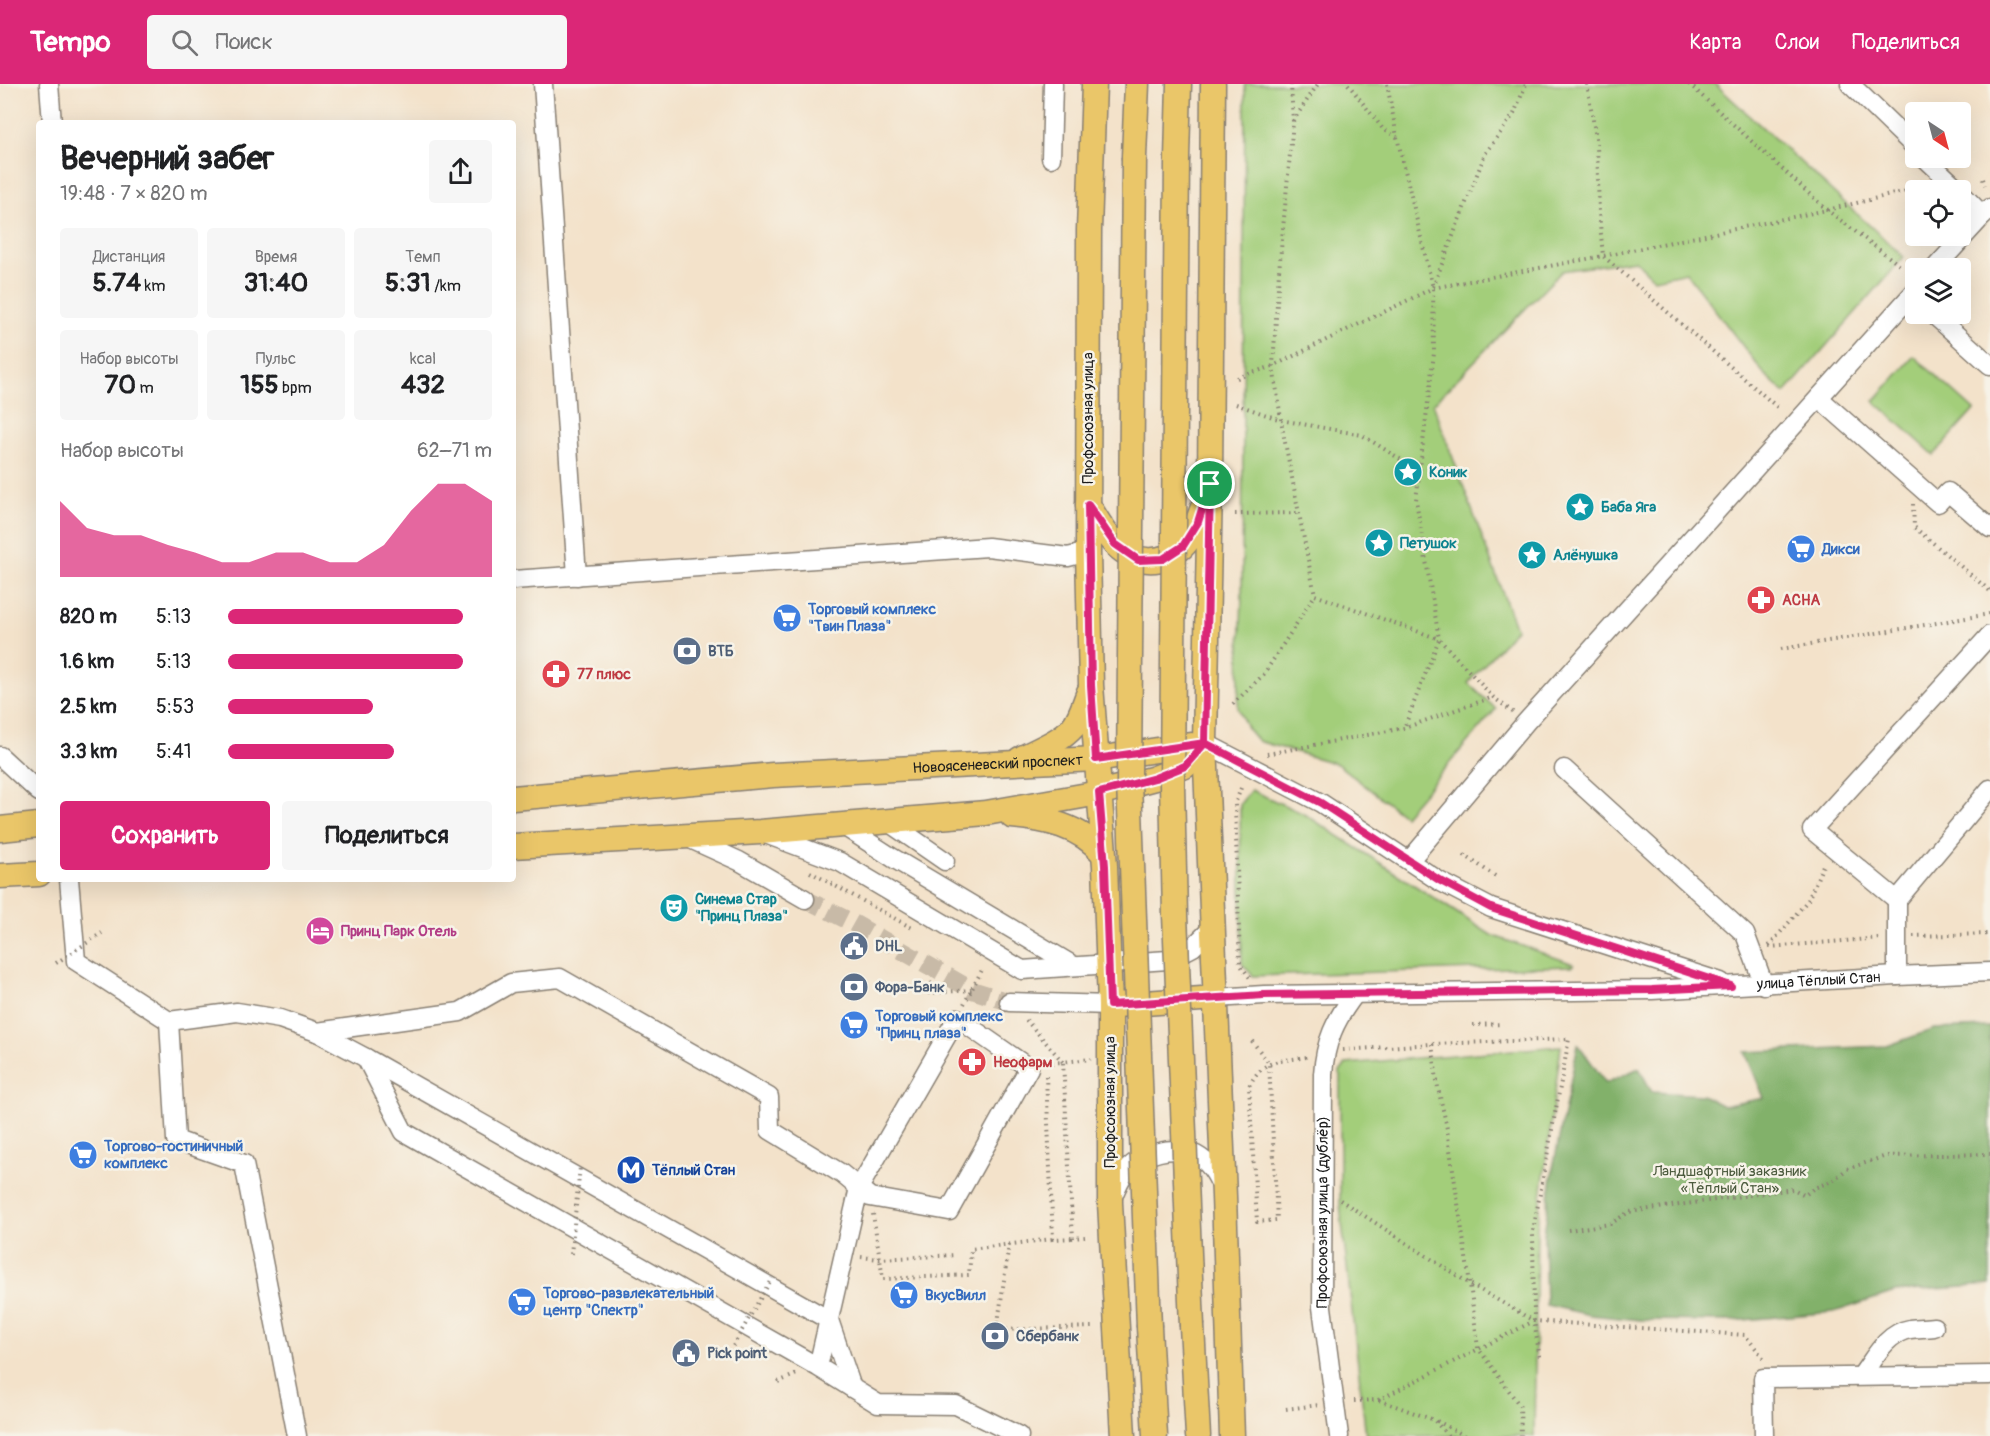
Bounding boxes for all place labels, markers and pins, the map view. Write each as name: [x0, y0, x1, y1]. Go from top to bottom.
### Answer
place icon: Коник: [1392, 456, 1424, 488]
pin: [1184, 458, 1235, 509]
place label: Коник: [1429, 463, 1468, 482]
place icon: Баба Яга: [1564, 491, 1596, 523]
place label: Баба Яга: [1601, 498, 1656, 517]
place icon: Петушок: [1363, 527, 1395, 559]
supermarket icon: Дикси: [1785, 533, 1817, 565]
place label: Петушок: [1400, 534, 1457, 553]
place icon: Алёнушка: [1516, 539, 1548, 571]
place label: Дикси: [1821, 540, 1860, 559]
place label: Алёнушка: [1553, 546, 1618, 565]
pharmacy icon: АСНА: [1745, 584, 1777, 616]
place label: АСНА: [1782, 591, 1820, 610]
place label: Торговый комплекс "Твин Плаза": [807, 600, 936, 636]
supermarket icon: Торговый комплекс "Твин Плаза": [771, 602, 803, 634]
bank icon: ВТБ: [671, 635, 703, 667]
place label: ВТБ: [708, 642, 734, 661]
pharmacy icon: 77 плюс: [540, 658, 572, 690]
place label: 77 плюс: [577, 665, 631, 684]
place label: Синема Стар "Принц Плаза": [695, 890, 788, 926]
theatre icon: Синема Стар "Принц Плаза": [658, 892, 690, 924]
hotel icon: Принц Парк Отель: [304, 915, 336, 947]
place label: Принц Парк Отель: [341, 922, 457, 941]
public building icon: DHL: [838, 930, 870, 962]
place label: DHL: [875, 937, 903, 956]
bank icon: Фора-Банк: [838, 971, 870, 1003]
place label: Фора-Банк: [874, 978, 945, 997]
place label: Торговый комплекс "Принц плаза": [874, 1007, 1003, 1043]
supermarket icon: Торговый комплекс "Принц плаза": [838, 1009, 870, 1041]
pharmacy icon: Неофарм: [956, 1046, 988, 1078]
place label: Неофарм: [993, 1053, 1053, 1072]
place label: Торгово-гостиничный комплекс: [103, 1137, 243, 1173]
supermarket icon: Торгово-гостиничный комплекс: [67, 1139, 99, 1171]
metro station icon: Тёплый Стан: [615, 1154, 647, 1186]
place label: Тёплый Стан: [651, 1161, 736, 1180]
supermarket icon: ВкусВилл: [888, 1279, 920, 1311]
place label: Торгово-развлекательный центр "Спектр": [542, 1284, 714, 1320]
supermarket icon: Торгово-развлекательный центр "Спектр": [506, 1286, 538, 1318]
place label: ВкусВилл: [925, 1286, 986, 1305]
bank icon: Сбербанк: [979, 1320, 1011, 1352]
place label: Сбербанк: [1016, 1327, 1079, 1346]
public building icon: Pick point: [670, 1337, 702, 1369]
place label: Pick point: [707, 1344, 768, 1363]

